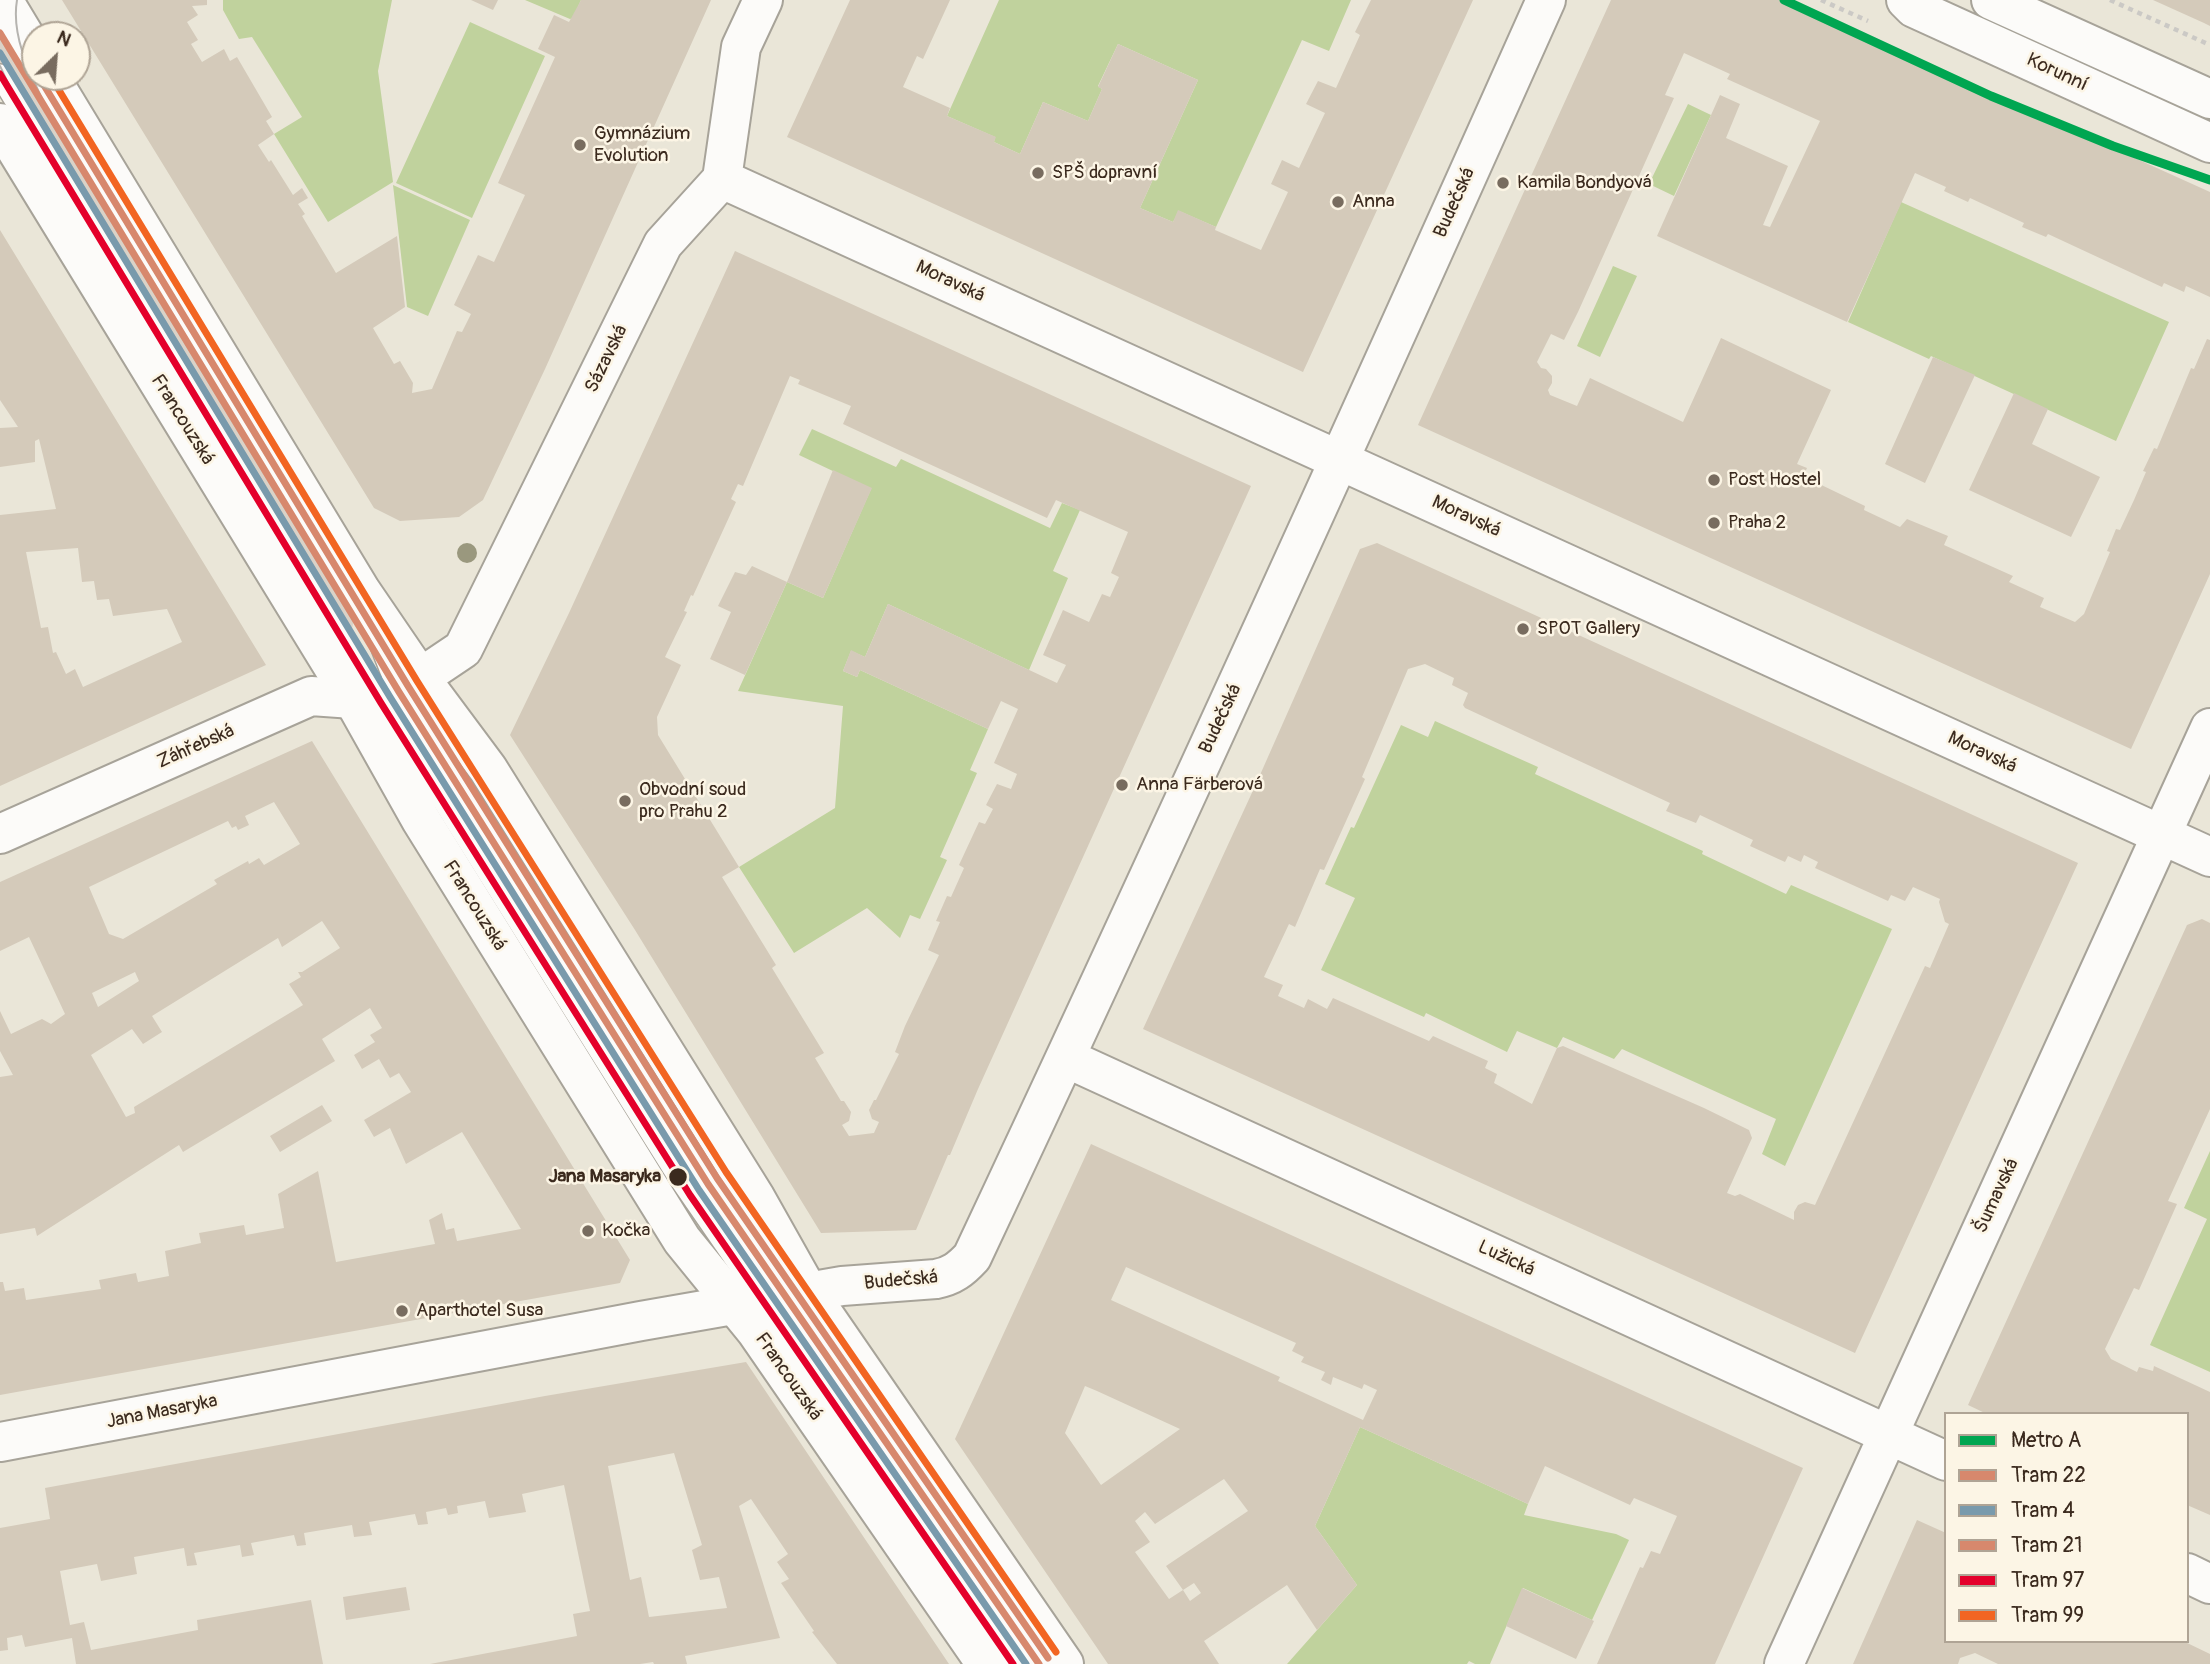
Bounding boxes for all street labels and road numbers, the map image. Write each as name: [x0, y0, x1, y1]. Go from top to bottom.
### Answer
street label: Korunní: [2023, 49, 2091, 97]
street label: Budečská: [1429, 164, 1481, 242]
street label: Moravská: [912, 256, 988, 308]
street label: Sázavská: [581, 321, 633, 397]
street label: Francouzská: [145, 371, 219, 469]
street label: Moravská: [1428, 491, 1504, 543]
street label: Budečská: [1195, 681, 1247, 757]
street label: Záhřebská: [154, 720, 238, 774]
street label: Moravská: [1944, 727, 2020, 779]
street label: Francouzská: [437, 857, 511, 955]
street label: Šumavská: [1970, 1155, 2024, 1237]
street label: Lužická: [1474, 1236, 1538, 1282]
street label: Budečská: [863, 1266, 939, 1296]
street label: Francouzská: [749, 1329, 827, 1425]
street label: Jana Masaryka: [105, 1390, 219, 1434]

